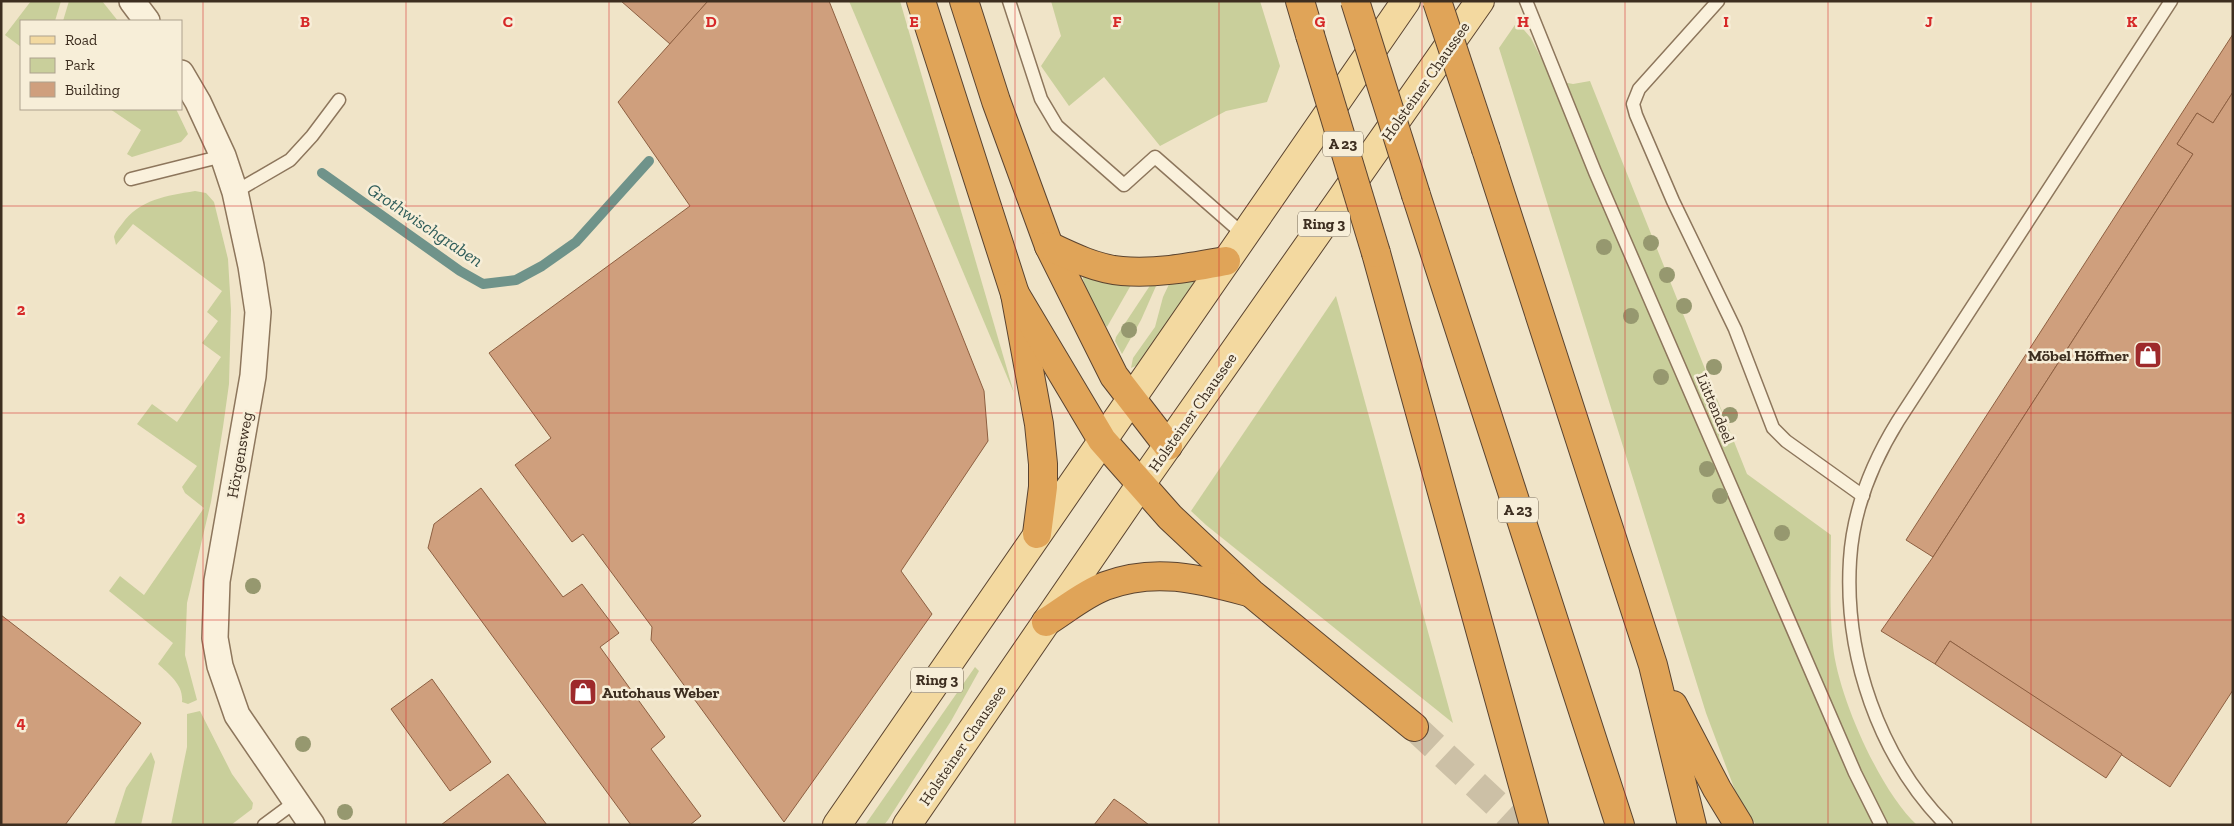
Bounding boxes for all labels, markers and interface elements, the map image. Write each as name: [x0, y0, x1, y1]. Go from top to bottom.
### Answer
text: B: [300, 12, 310, 31]
text: C: [503, 12, 513, 31]
text: D: [705, 12, 717, 31]
text: E: [909, 12, 919, 31]
text: F: [1112, 12, 1122, 31]
text: G: [1315, 12, 1326, 31]
text: H: [1517, 12, 1529, 31]
text: I: [1723, 12, 1729, 31]
text: J: [1925, 12, 1933, 31]
text: K: [2127, 12, 2138, 31]
street label: Holsteiner Chaussee: [1377, 18, 1474, 144]
legend: [20, 20, 182, 110]
text: Road: [65, 31, 98, 49]
text: Park: [65, 56, 95, 74]
text: Building: [65, 81, 120, 99]
road number: A 23: [1323, 132, 1363, 156]
water label: Grothwischgraben: [363, 178, 487, 272]
road number: Ring 3: [1298, 212, 1350, 236]
text: 2: [17, 300, 26, 319]
shop icon: Möbel Höffner: [2133, 340, 2163, 370]
place label: Möbel Höffner: [2028, 346, 2129, 365]
street label: Holsteiner Chaussee: [1144, 349, 1241, 475]
street label: Lüttendeel: [1692, 370, 1739, 446]
street label: Hörgensweg: [223, 410, 256, 500]
road number: A 23: [1498, 498, 1538, 522]
text: 3: [17, 507, 26, 526]
road number: Ring 3: [911, 668, 963, 692]
shop icon: Autohaus Weber: [568, 677, 598, 707]
street label: Holsteiner Chaussee: [915, 682, 1010, 809]
place label: Autohaus Weber: [602, 683, 720, 702]
text: 4: [16, 713, 26, 732]

